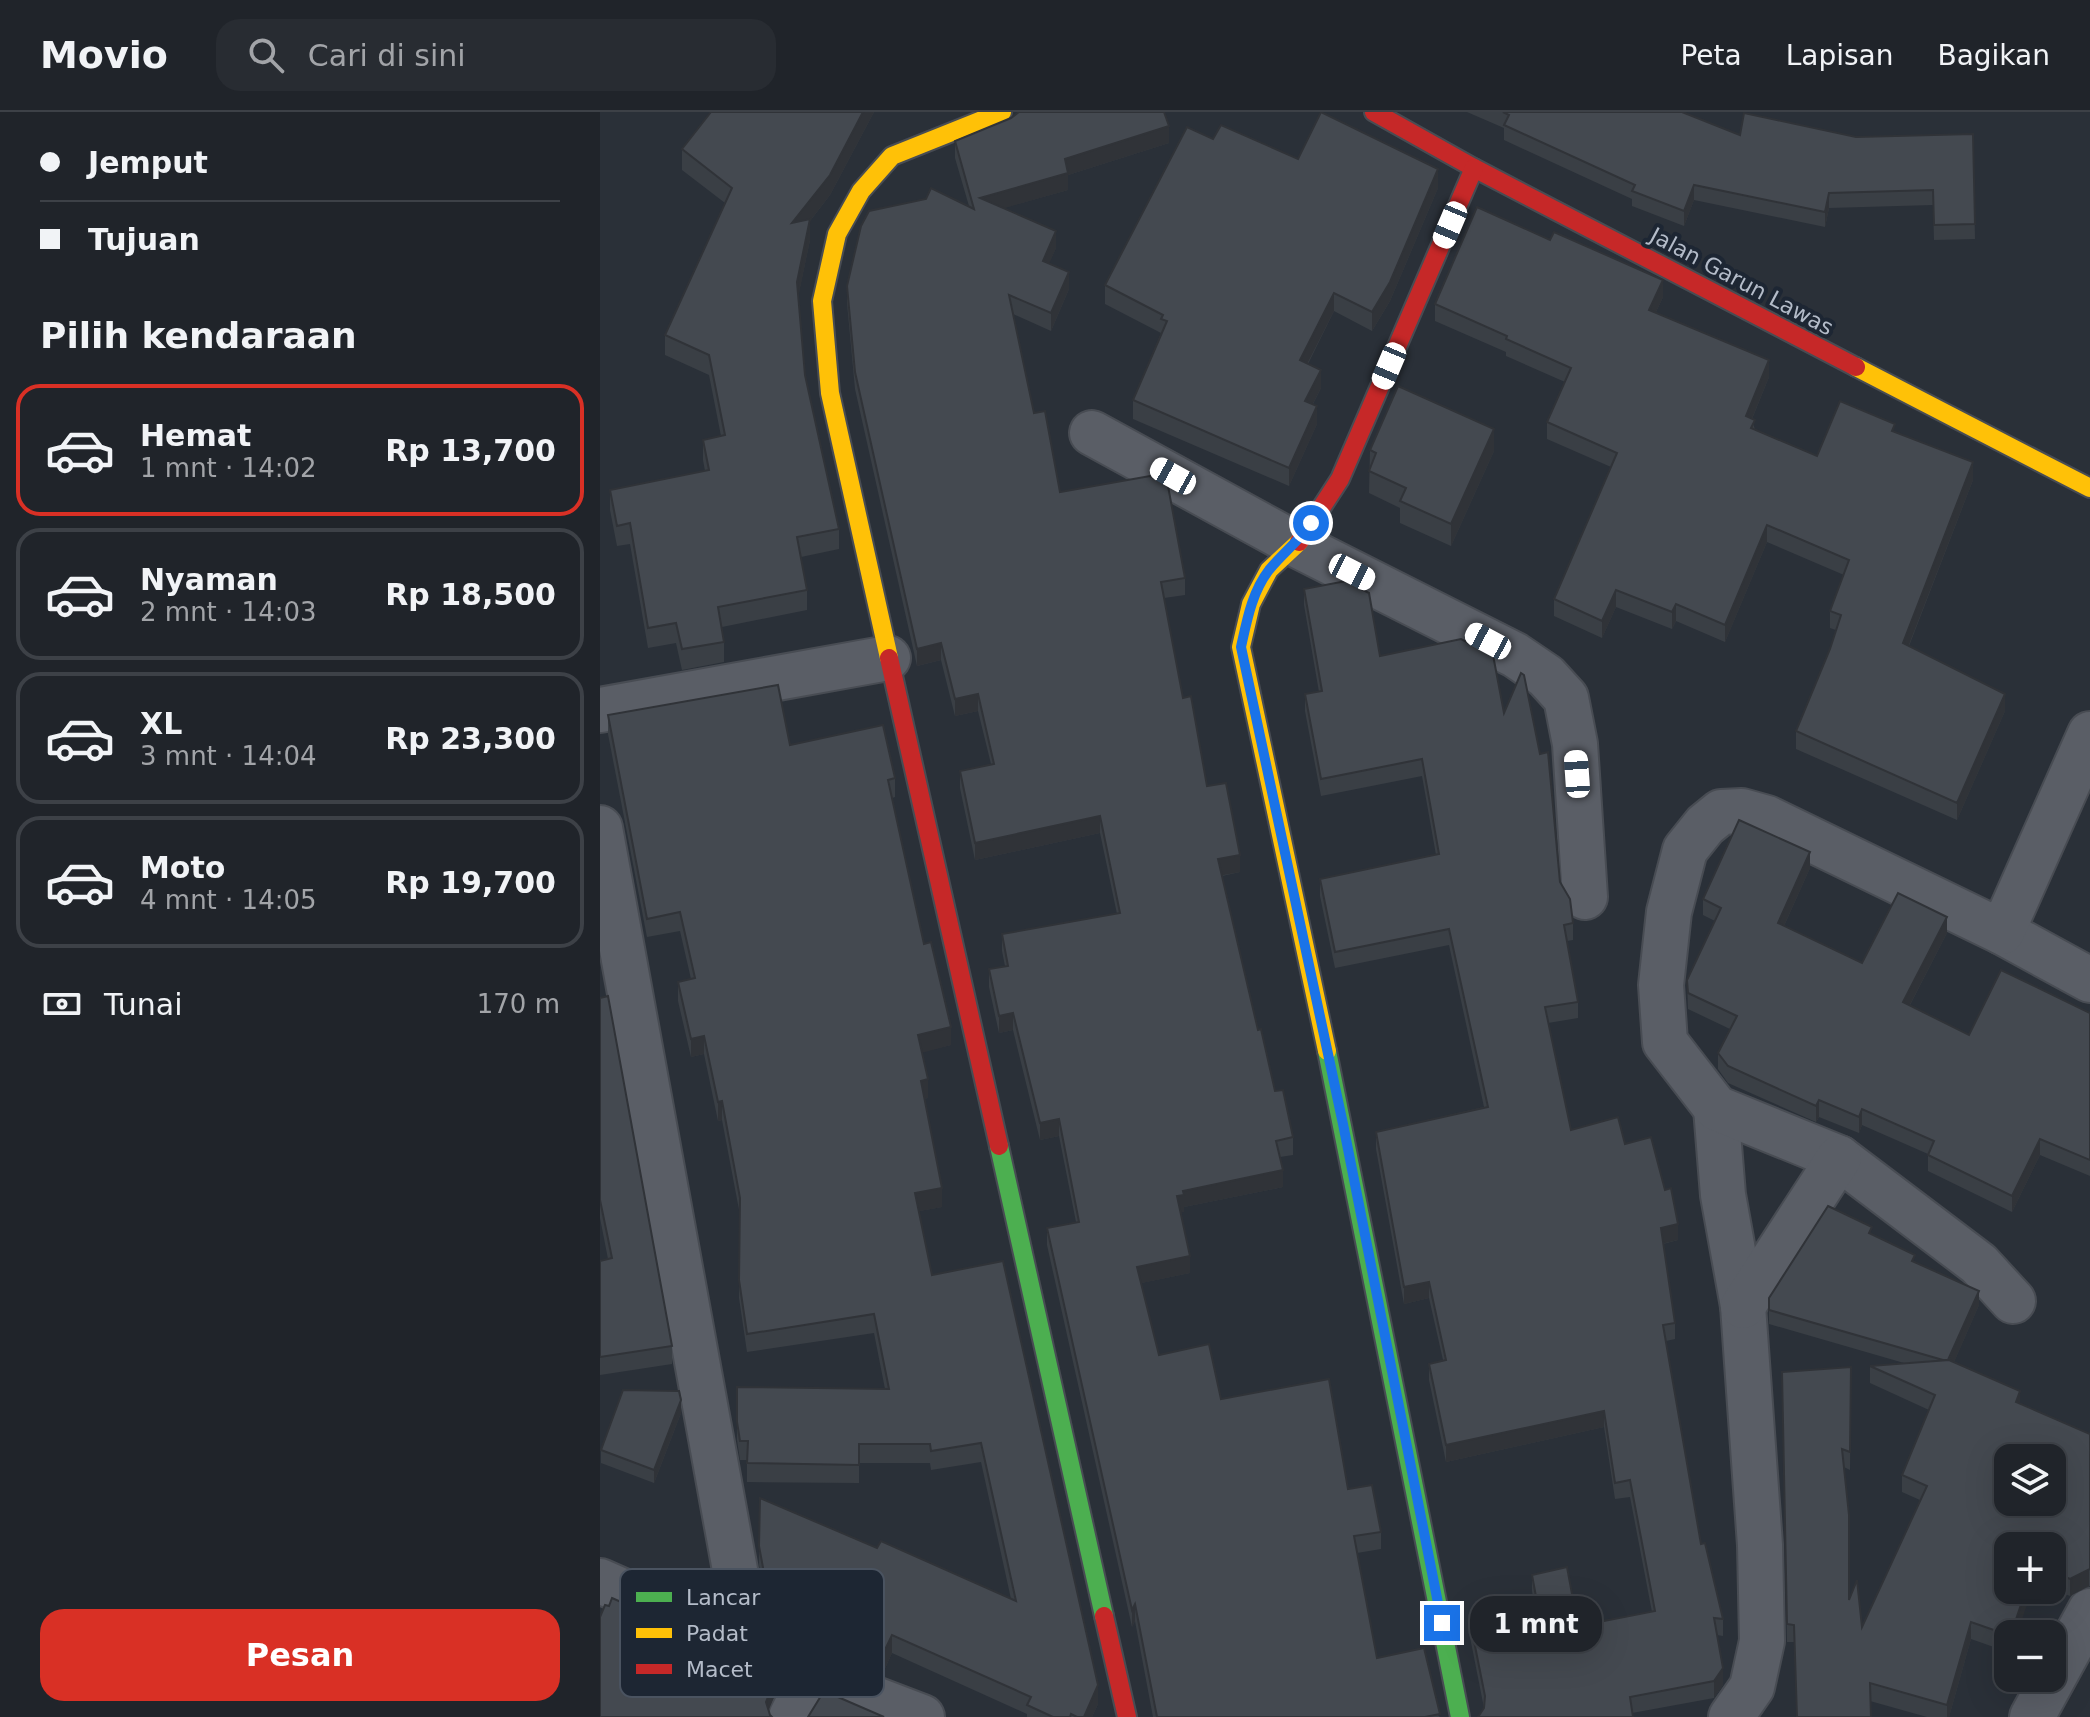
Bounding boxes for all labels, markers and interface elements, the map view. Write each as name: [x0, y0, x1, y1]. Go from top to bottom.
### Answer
search box: [216, 19, 776, 91]
text: Movio: [40, 33, 168, 77]
icon: search: [244, 33, 288, 77]
text: Cari di sini: [308, 38, 466, 73]
text: Peta: [1680, 39, 1742, 72]
text: Lapisan: [1786, 39, 1893, 72]
text: Bagikan: [1937, 39, 2050, 72]
text: Jemput: [88, 145, 208, 180]
car: [1430, 198, 1470, 252]
text: Tujuan: [88, 222, 200, 257]
street label: Jalan Garun Lawas: [1644, 222, 1838, 340]
text: Pilih kendaraan: [40, 315, 357, 356]
car: [1369, 339, 1409, 393]
icon: car: [44, 414, 116, 486]
text: Hemat: [140, 418, 251, 453]
text: Rp 13,700: [385, 433, 556, 468]
text: 1 mnt · 14:02: [140, 453, 317, 483]
car: [1146, 454, 1200, 498]
route start: [1293, 505, 1329, 541]
car: [1325, 550, 1379, 594]
icon: car: [44, 558, 116, 630]
text: Nyaman: [140, 562, 278, 597]
text: Rp 18,500: [385, 577, 556, 612]
text: 2 mnt · 14:03: [140, 597, 317, 627]
car: [1461, 619, 1515, 663]
icon: car: [44, 702, 116, 774]
text: XL: [140, 706, 182, 741]
text: Rp 23,300: [385, 721, 556, 756]
text: 3 mnt · 14:04: [140, 741, 317, 771]
car: [1563, 749, 1591, 799]
icon: car: [44, 846, 116, 918]
text: Moto: [140, 850, 225, 885]
text: Rp 19,700: [385, 865, 556, 900]
text: 4 mnt · 14:05: [140, 885, 317, 915]
icon: cash: [40, 982, 84, 1026]
text: Tunai: [104, 987, 183, 1022]
text: 170 m: [477, 989, 560, 1019]
map controls: [1994, 1444, 2066, 1692]
button: layers: [1994, 1444, 2066, 1516]
button: +: [1994, 1532, 2066, 1604]
legend: [620, 1569, 884, 1697]
text: Lancar: [686, 1585, 761, 1610]
callout: 1 mnt: [1470, 1595, 1602, 1651]
route end: [1424, 1605, 1460, 1641]
button: Pesan: [40, 1609, 560, 1701]
text: 1 mnt: [1493, 1609, 1579, 1639]
button: −: [1994, 1620, 2066, 1692]
text: Padat: [686, 1621, 748, 1646]
text: Macet: [686, 1657, 753, 1682]

